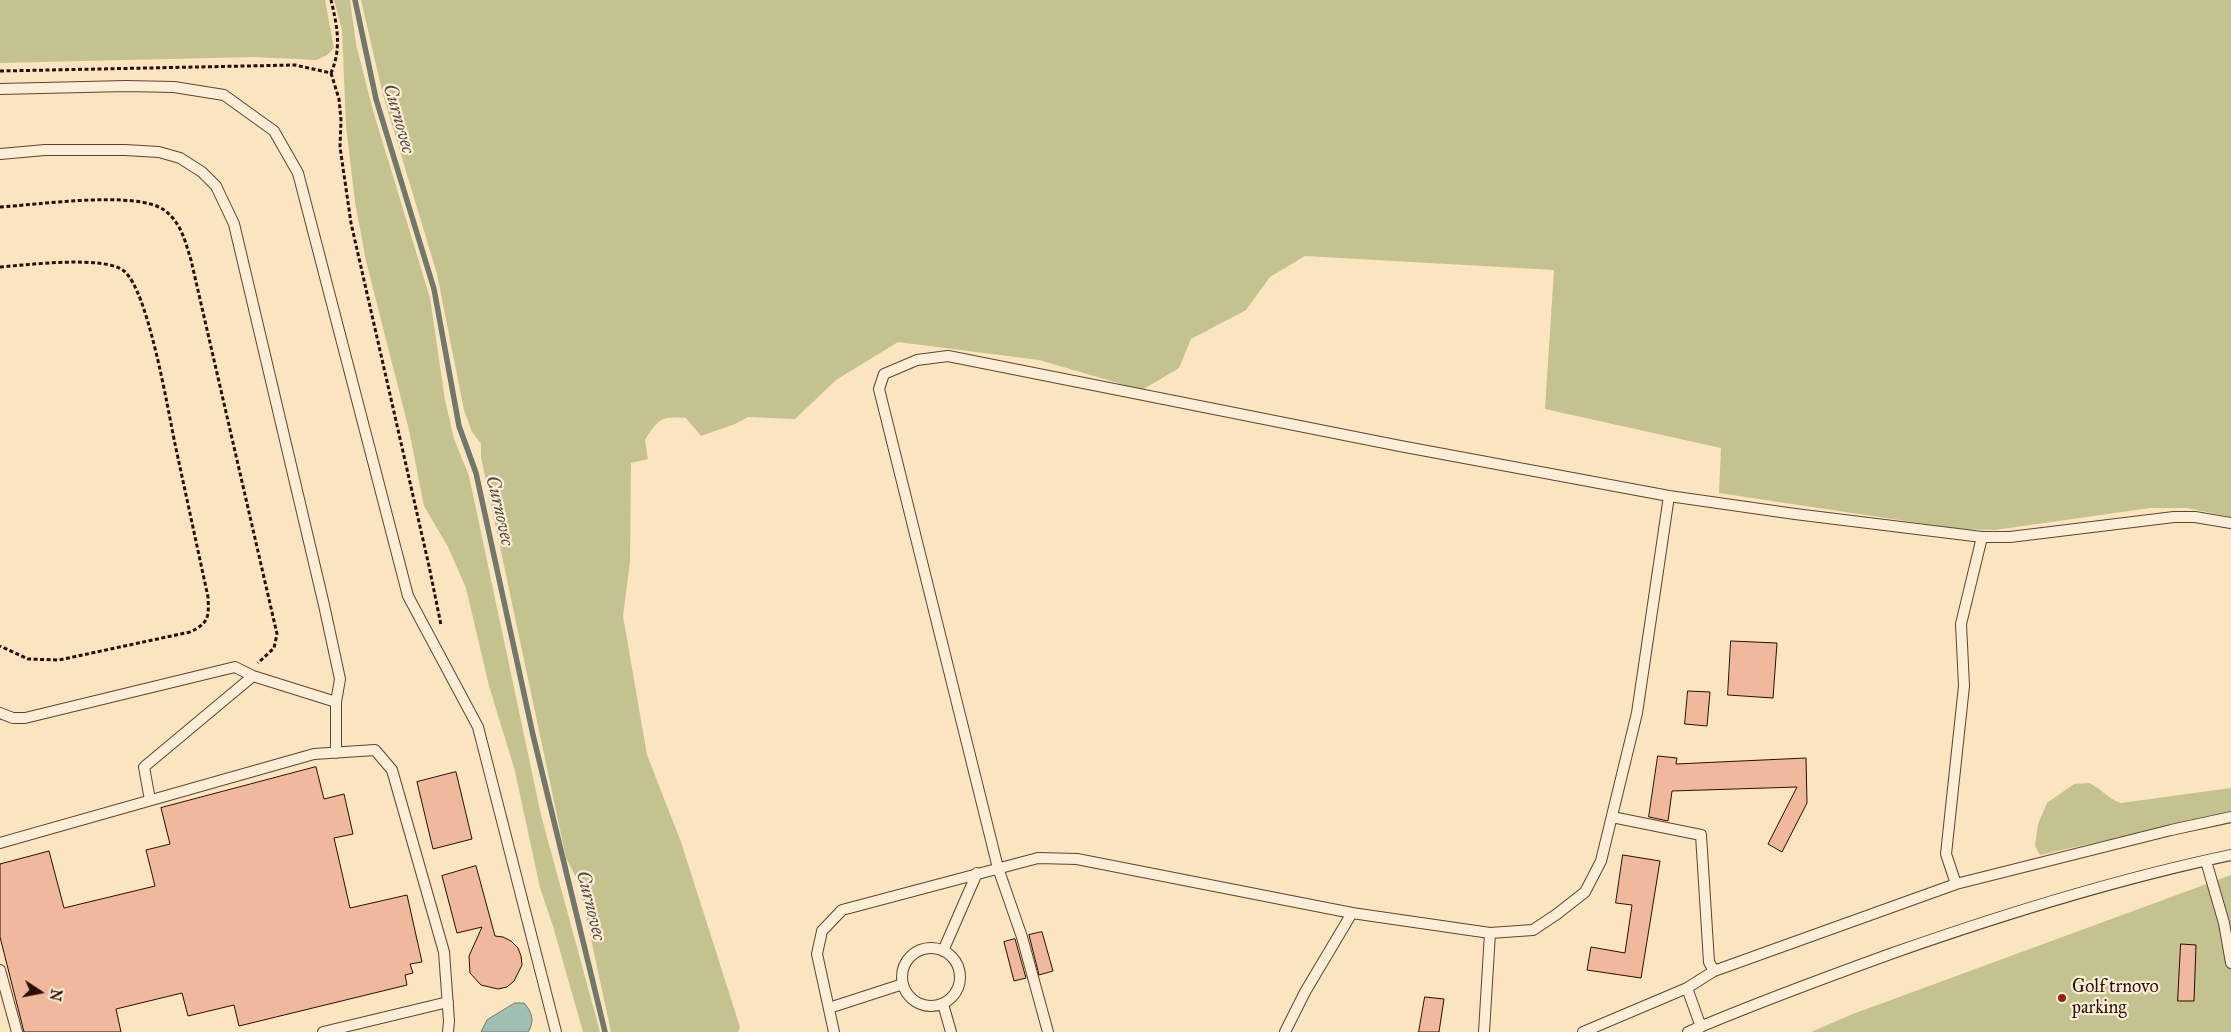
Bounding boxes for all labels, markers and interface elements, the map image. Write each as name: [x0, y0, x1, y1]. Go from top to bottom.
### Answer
water label: Curnovec: [377, 82, 419, 156]
water label: Curnovec: [480, 474, 518, 548]
water label: Curnovec: [570, 869, 610, 943]
north arrow: [15, 967, 65, 1017]
place label: Golf trnovo parking: [2072, 977, 2159, 1020]
text: N: [46, 988, 65, 1002]
marker: Golf trnovo parking: [2056, 992, 2068, 1004]

